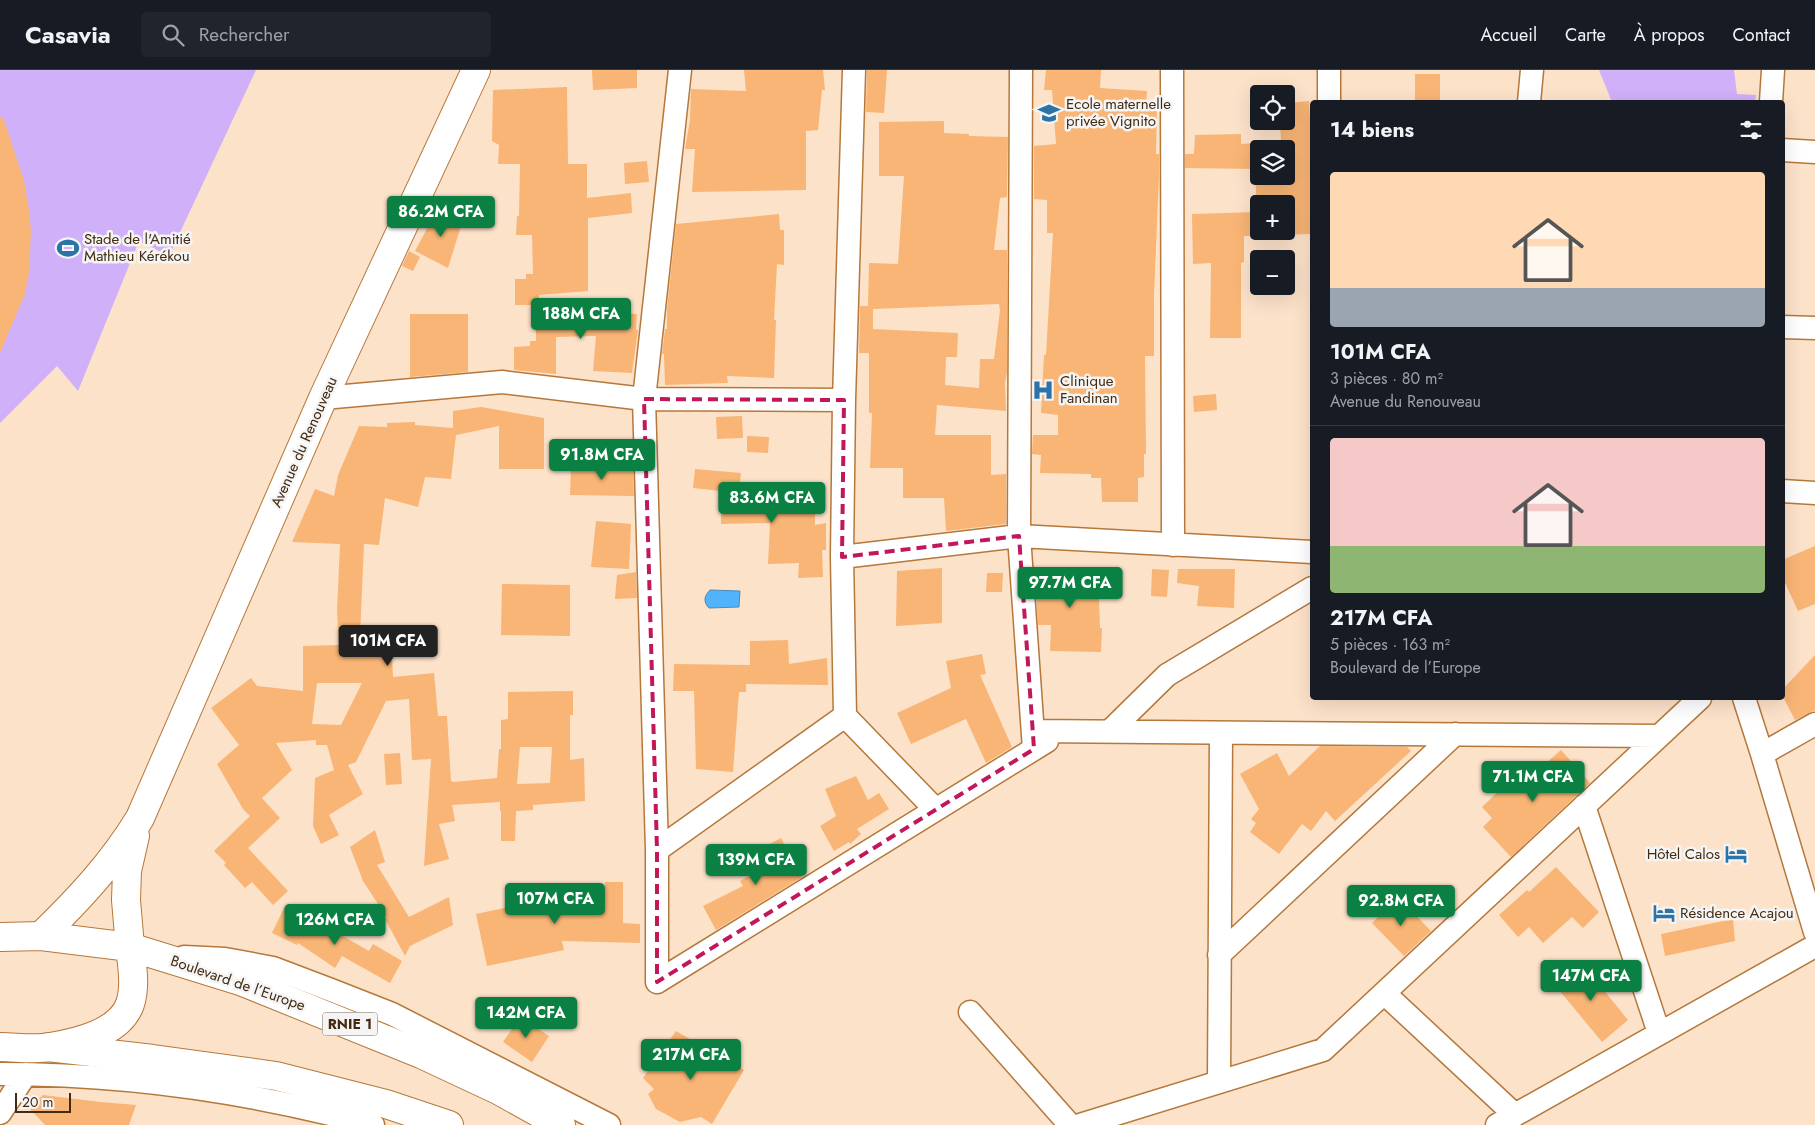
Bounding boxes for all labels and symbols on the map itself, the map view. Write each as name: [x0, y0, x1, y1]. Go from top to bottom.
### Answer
place label: Ecole maternelle privée Vignito: [1066, 93, 1171, 132]
school or university icon: Ecole maternelle privée Vignito: [1036, 100, 1062, 126]
pin: 86.2M CFA: [384, 196, 498, 238]
place label: Stade de l'Amitié Mathieu Kérékou: [84, 228, 191, 267]
sports icon: Stade de l'Amitié Mathieu Kérékou: [55, 235, 81, 261]
pin: 188M CFA: [529, 298, 633, 340]
place label: Clinique Fandinan: [1060, 370, 1118, 409]
street label: Avenue du Renouveau: [265, 373, 343, 511]
hospital icon: Clinique Fandinan: [1030, 377, 1056, 403]
pin: 91.8M CFA: [545, 438, 659, 481]
pin: 83.6M CFA: [715, 482, 829, 524]
pin: 97.7M CFA: [1013, 566, 1127, 609]
pin: 101M CFA: [336, 624, 440, 667]
pin: 71.1M CFA: [1476, 760, 1590, 803]
hotel icon: Hôtel Calos: [1723, 841, 1749, 867]
place label: Hôtel Calos: [1647, 843, 1720, 865]
pin: 139M CFA: [704, 844, 808, 886]
pin: 107M CFA: [503, 882, 607, 925]
pin: 92.8M CFA: [1344, 884, 1458, 927]
hotel icon: Résidence Acajou: [1651, 900, 1677, 926]
place label: Résidence Acajou: [1680, 902, 1794, 924]
pin: 126M CFA: [283, 904, 387, 946]
street label: Boulevard de l’Europe: [168, 950, 309, 1016]
pin: 147M CFA: [1539, 960, 1643, 1002]
pin: 142M CFA: [474, 996, 578, 1039]
road number: RNIE 1: [322, 1012, 378, 1036]
pin: 217M CFA: [639, 1038, 743, 1081]
scale bar: [15, 1090, 71, 1113]

